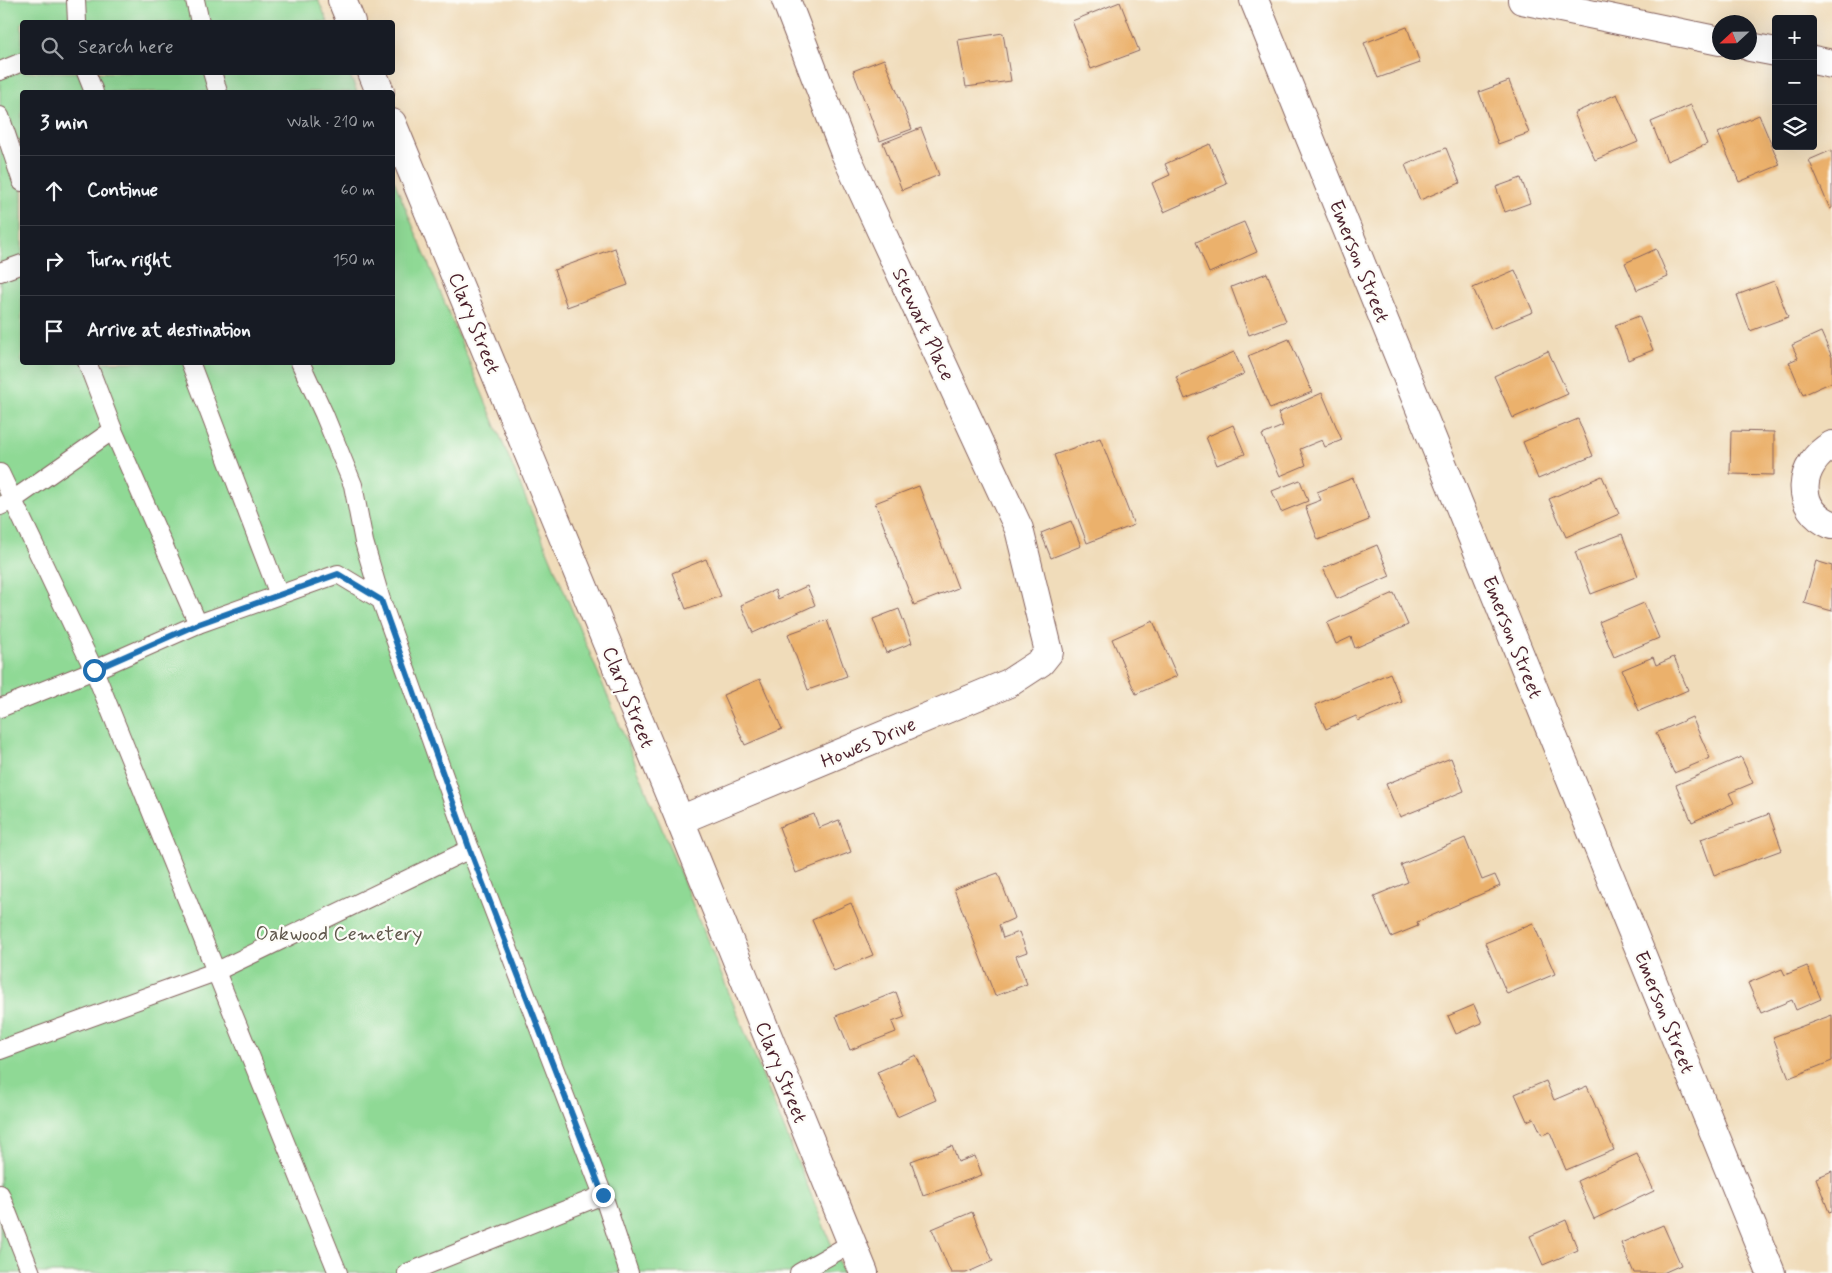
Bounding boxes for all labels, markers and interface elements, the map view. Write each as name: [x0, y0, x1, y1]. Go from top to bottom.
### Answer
north arrow: [1712, 15, 1757, 60]
map controls: [1772, 15, 1817, 150]
button: +: [1772, 15, 1817, 60]
search box: [20, 20, 395, 75]
icon: search: [38, 34, 66, 62]
text: Search here: [78, 35, 174, 60]
button: −: [1772, 60, 1817, 105]
button: layers: [1772, 105, 1817, 150]
text: 3 min: [40, 109, 88, 137]
text: Walk · 210 m: [287, 112, 375, 133]
icon: ahead: [40, 177, 68, 205]
text: Continue: [87, 178, 158, 203]
text: 60 m: [341, 180, 375, 201]
street label: Emerson Street: [1322, 196, 1396, 327]
icon: right: [40, 247, 68, 275]
text: Turn right: [87, 248, 171, 273]
text: 150 m: [333, 250, 375, 271]
street label: Stewart Place: [885, 264, 961, 386]
street label: Clary Street: [441, 269, 506, 378]
icon: arrive: [40, 317, 68, 345]
text: Arrive at destination: [87, 318, 251, 343]
street label: Emerson Street: [1475, 572, 1549, 703]
street label: Clary Street: [595, 643, 660, 752]
route start: [83, 659, 106, 682]
street label: Howes Drive: [817, 711, 920, 776]
park label: Oakwood Cemetery: [256, 921, 422, 948]
street label: Emerson Street: [1627, 947, 1701, 1078]
street label: Clary Street: [748, 1018, 813, 1127]
route end: [592, 1184, 615, 1207]

